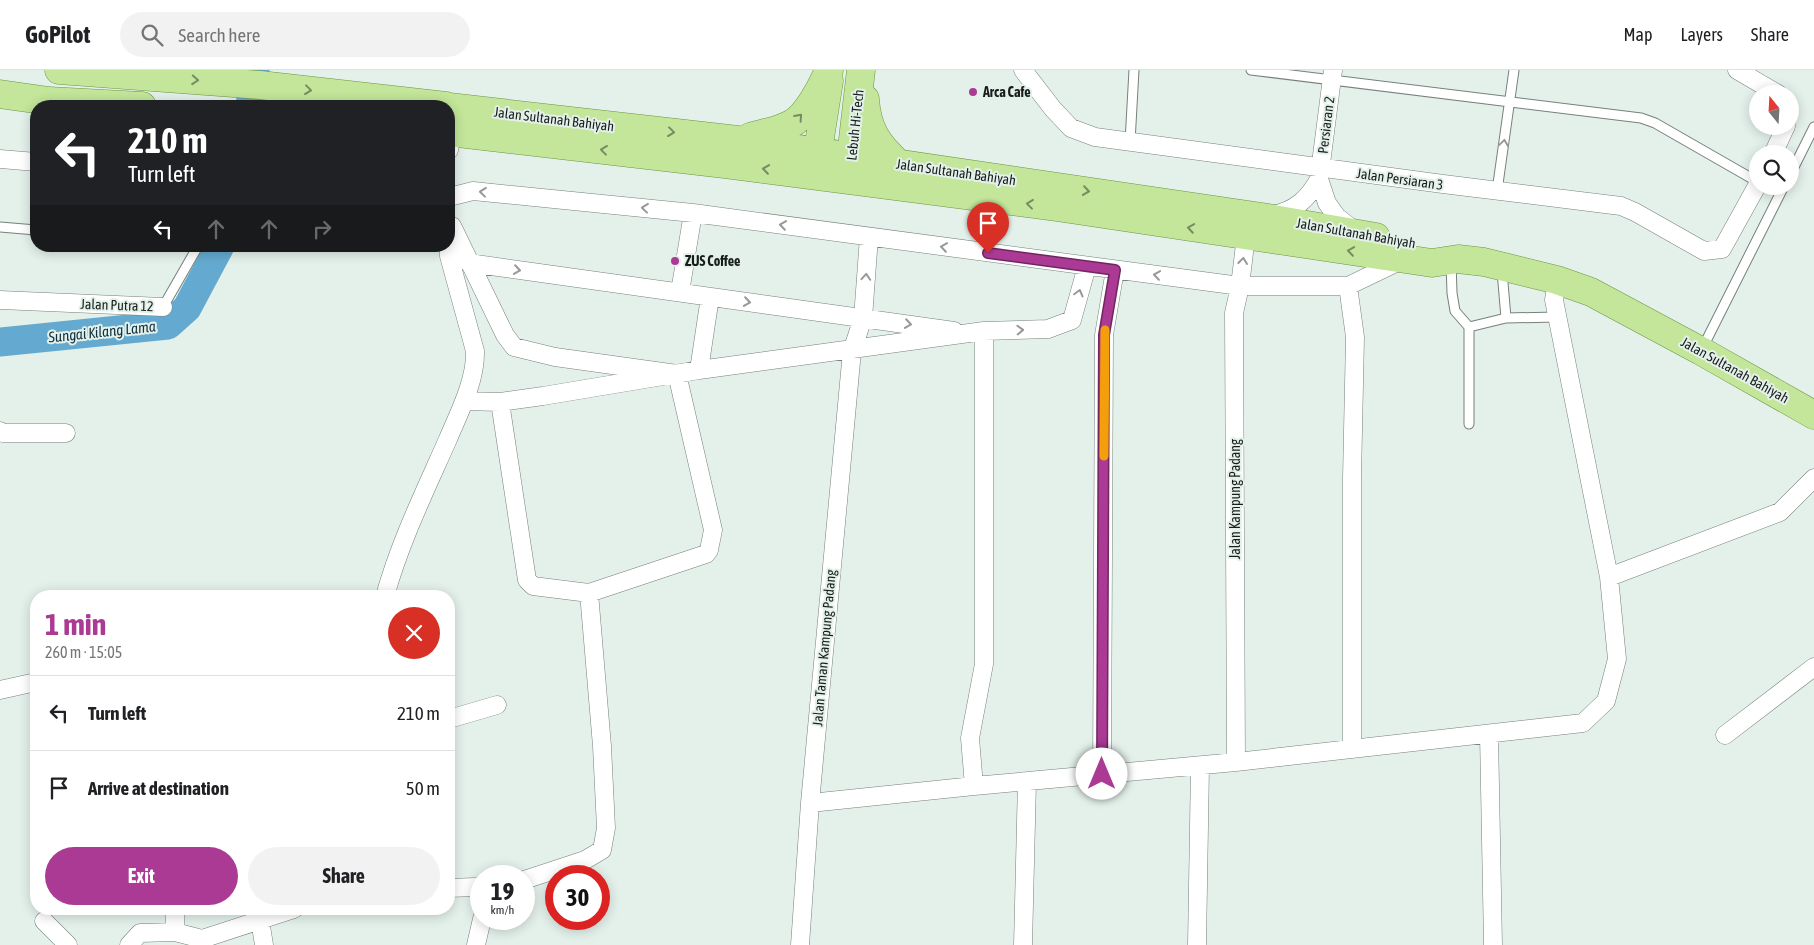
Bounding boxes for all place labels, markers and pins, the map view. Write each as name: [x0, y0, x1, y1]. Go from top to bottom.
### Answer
place label: Arca Cafe: [982, 84, 1031, 100]
marker: Arca Cafe: [967, 86, 979, 98]
pin: [967, 202, 1009, 253]
place label: ZUS Coffee: [685, 253, 740, 269]
marker: ZUS Coffee: [669, 255, 681, 267]

